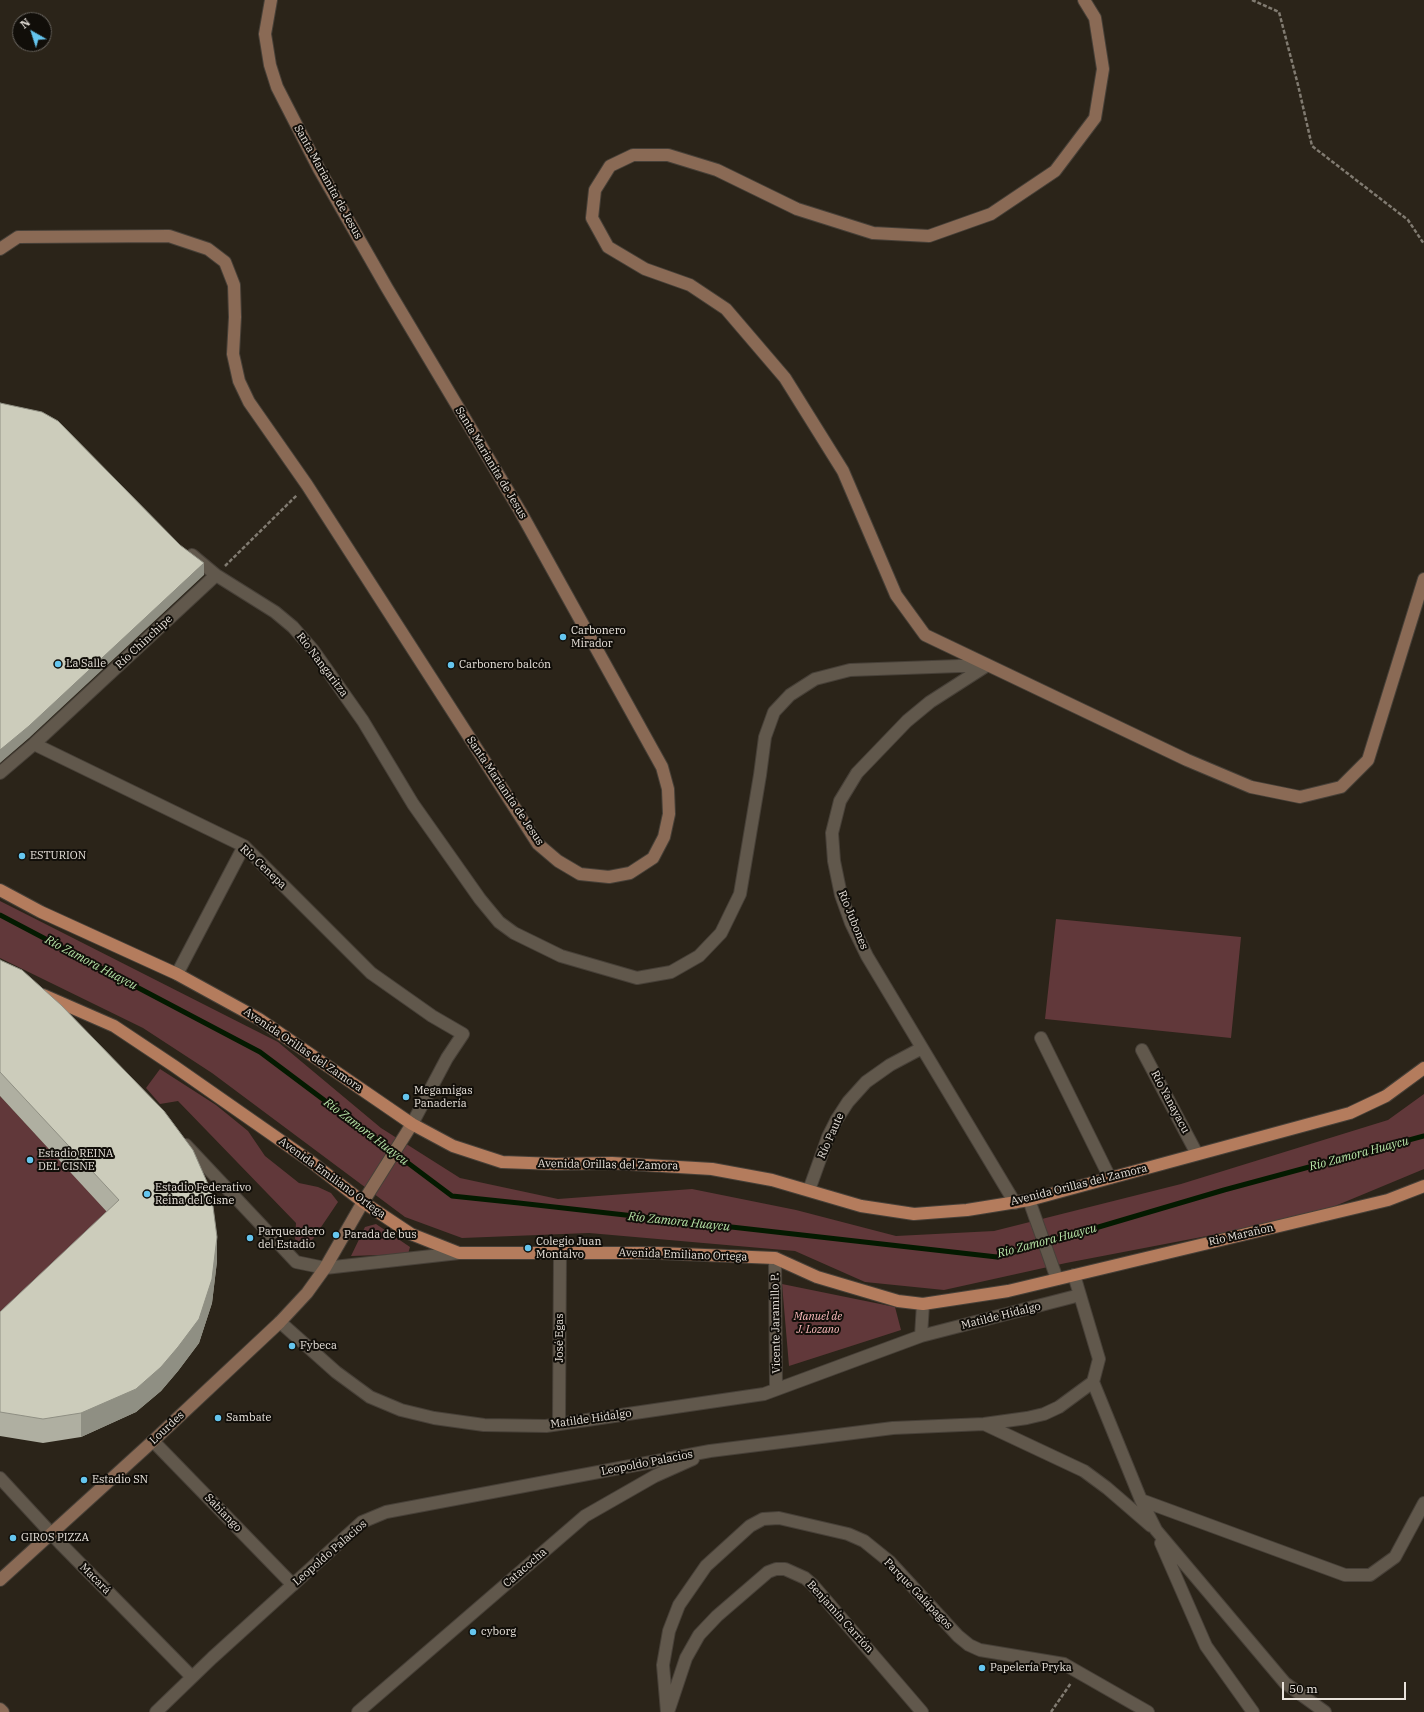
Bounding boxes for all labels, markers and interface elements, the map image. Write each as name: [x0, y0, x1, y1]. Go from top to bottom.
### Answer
north arrow: [12, 12, 52, 52]
text: N: [17, 15, 33, 32]
street label: Santa Marianita de Jesus: [291, 123, 365, 241]
street label: Santa Marianita de Jesus: [452, 405, 530, 521]
street label: Río Chinchipe: [113, 612, 175, 672]
place label: Carbonero Mirador: [571, 624, 626, 650]
street label: Rio Nangaritza: [294, 630, 350, 700]
marker: Carbonero Mirador: [558, 632, 568, 642]
place label: La Salle: [66, 657, 106, 671]
place label: Carbonero balcón: [459, 658, 551, 672]
marker: La Salle: [53, 659, 63, 669]
marker: Carbonero balcón: [446, 660, 456, 670]
street label: Santa Marianita de Jesus: [464, 734, 546, 848]
street label: Rio Cenepa: [237, 842, 289, 892]
place label: ESTURION: [30, 849, 86, 863]
marker: ESTURION: [17, 851, 27, 861]
street label: Río Jubones: [835, 889, 871, 951]
water label: Río Zamora Huaycu: [42, 933, 140, 993]
street label: Avenida Orillas del Zamora: [241, 1005, 365, 1095]
street label: Río Yanayacu: [1148, 1068, 1192, 1136]
place label: Megamigas Panadería: [414, 1084, 473, 1110]
marker: Megamigas Panadería: [401, 1092, 411, 1102]
water label: Río Zamora Huaycu: [321, 1095, 411, 1169]
street label: Río Paute: [815, 1111, 847, 1161]
water label: Río Zamora Huaycu: [1308, 1134, 1410, 1174]
street label: Avenida Emiliano Ortega: [276, 1135, 388, 1221]
place label: Estadio REINA DEL CISNE: [38, 1147, 113, 1173]
marker: Estadio REINA DEL CISNE: [25, 1155, 35, 1165]
street label: Avenida Orillas del Zamora: [538, 1157, 678, 1173]
street label: Avenida Orillas del Zamora: [1009, 1162, 1149, 1208]
place label: Estadio Federativo Reina del Cisne: [155, 1181, 251, 1207]
marker: Estadio Federativo Reina del Cisne: [142, 1189, 152, 1199]
water label: Río Zamora Huaycu: [627, 1209, 731, 1235]
water label: Río Zamora Huaycu: [996, 1221, 1098, 1261]
street label: Rio Marañon: [1207, 1221, 1275, 1249]
place label: Parqueadero del Estadio: [258, 1225, 325, 1251]
place label: Parada de bus: [344, 1228, 417, 1242]
marker: Parada de bus: [331, 1230, 341, 1240]
marker: Parqueadero del Estadio: [245, 1233, 255, 1243]
place label: Colegio Juan Montalvo: [536, 1235, 601, 1261]
marker: Colegio Juan Montalvo: [523, 1243, 533, 1253]
street label: Avenida Emiliano Ortega: [618, 1246, 748, 1264]
street label: Vicente Jaramillo P.: [769, 1272, 783, 1374]
street label: Matilde Hidalgo: [960, 1300, 1042, 1332]
park label: Manuel de J. Lozano: [794, 1310, 842, 1336]
street label: José Egas: [553, 1313, 567, 1363]
place label: Fybeca: [300, 1339, 337, 1353]
marker: Fybeca: [287, 1341, 297, 1351]
street label: Matilde Hidalgo: [550, 1407, 632, 1431]
street label: Lourdes: [147, 1409, 187, 1447]
place label: Sambate: [226, 1411, 271, 1425]
marker: Sambate: [213, 1413, 223, 1423]
street label: Leopoldo Palacios: [600, 1448, 694, 1478]
place label: Estadio SN: [92, 1473, 148, 1487]
marker: Estadio SN: [79, 1475, 89, 1485]
street label: Sabiango: [202, 1491, 244, 1535]
street label: Leopoldo Palacios: [291, 1517, 369, 1589]
place label: GIROS PIZZA: [21, 1531, 89, 1545]
marker: GIROS PIZZA: [8, 1533, 18, 1543]
street label: Catacocha: [501, 1546, 549, 1590]
street label: Parque Galápagos: [881, 1556, 955, 1632]
street label: Macará: [77, 1561, 113, 1597]
street label: Benjamín Carrión: [804, 1578, 876, 1656]
place label: cyborg: [481, 1625, 516, 1639]
marker: cyborg: [468, 1627, 478, 1637]
place label: Papelería Pryka: [990, 1661, 1072, 1675]
marker: Papelería Pryka: [977, 1663, 987, 1673]
scale bar: [1284, 1674, 1408, 1700]
text: 50 m: [1289, 1681, 1318, 1696]

